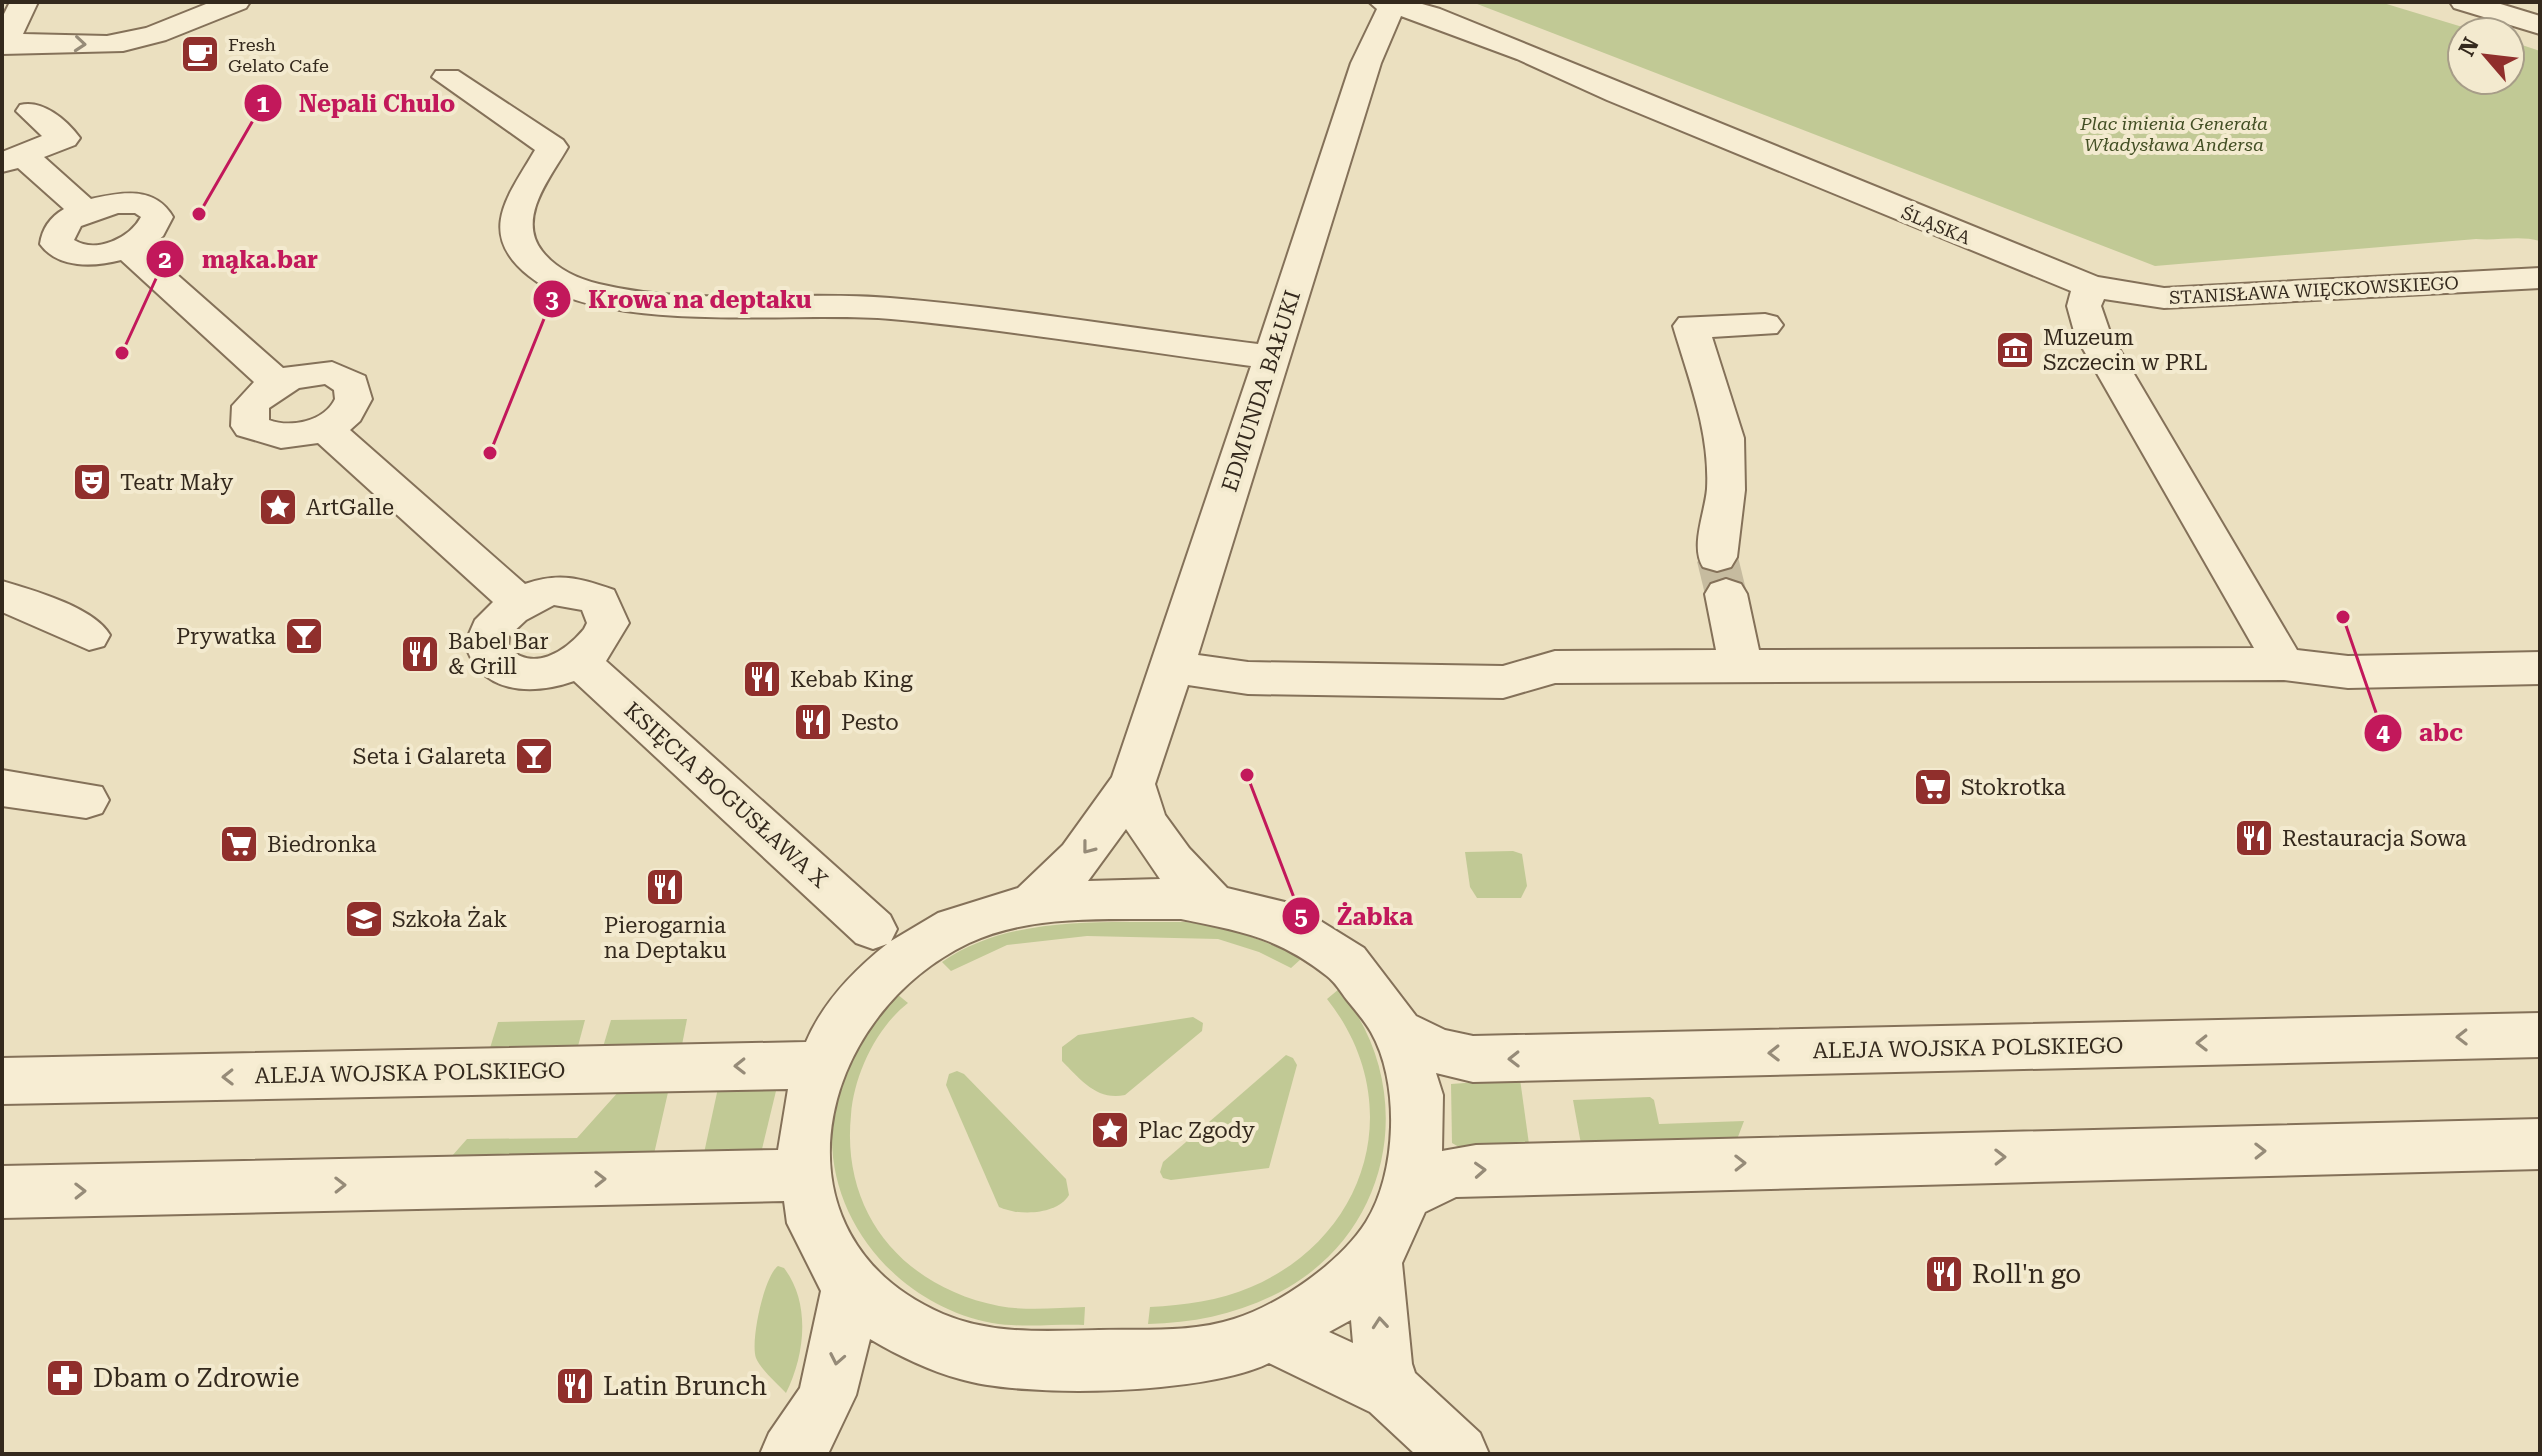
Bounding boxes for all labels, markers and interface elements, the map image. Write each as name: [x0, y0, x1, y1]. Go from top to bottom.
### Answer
north arrow: [2446, 16, 2526, 96]
cafe icon: Fresh Gelato Cafe: [179, 33, 221, 75]
text: N: [2454, 33, 2484, 60]
place label: Fresh Gelato Cafe: [228, 34, 329, 76]
one-way arrow: [74, 35, 87, 52]
callout: Nepali Chulo: [243, 79, 471, 127]
text: 1: [256, 90, 270, 118]
text: Nepali Chulo: [299, 90, 455, 118]
park label: Plac imienia Generała Władysława Andersa: [2079, 113, 2268, 155]
street label: ŚLĄSKA: [1898, 202, 1974, 248]
callout: mąka.bar: [145, 235, 334, 283]
text: 2: [158, 246, 172, 274]
text: mąka.bar: [202, 246, 318, 274]
street label: STANISŁAWA WIĘCKOWSKIEGO: [2169, 272, 2459, 308]
callout: Krowa na deptaku: [532, 275, 828, 323]
text: 3: [545, 286, 559, 314]
text: Krowa na deptaku: [588, 286, 812, 314]
street label: EDMUNDA BAŁUKI: [1217, 287, 1305, 495]
place label: Muzeum Szczecin w PRL: [2043, 325, 2208, 375]
museum icon: Muzeum Szczecin w PRL: [1994, 329, 2036, 371]
theatre icon: Teatr Mały: [71, 461, 113, 503]
place label: Teatr Mały: [120, 470, 233, 495]
place icon: ArtGalle: [257, 486, 299, 528]
place label: ArtGalle: [306, 495, 394, 520]
bar icon: Prywatka: [283, 615, 325, 657]
place label: Prywatka: [176, 624, 276, 649]
place label: Babel Bar & Grill: [448, 629, 549, 679]
restaurant icon: Babel Bar & Grill: [399, 633, 441, 675]
restaurant icon: Kebab King: [741, 658, 783, 700]
place label: Kebab King: [790, 667, 913, 692]
street label: KSIĘCIA BOGUSŁAWA X: [619, 697, 833, 893]
restaurant icon: Pesto: [792, 701, 834, 743]
callout: abc: [2363, 709, 2479, 757]
place label: Pesto: [841, 710, 899, 735]
text: 4: [2376, 719, 2390, 747]
text: abc: [2419, 719, 2463, 747]
bar icon: Seta i Galareta: [513, 735, 555, 777]
place label: Seta i Galareta: [353, 744, 506, 769]
supermarket icon: Stokrotka: [1912, 766, 1954, 808]
place label: Stokrotka: [1961, 775, 2066, 800]
restaurant icon: Restauracja Sowa: [2233, 817, 2275, 859]
supermarket icon: Biedronka: [218, 823, 260, 865]
place label: Restauracja Sowa: [2282, 826, 2467, 851]
place label: Biedronka: [267, 832, 376, 857]
one-way arrow: [1083, 839, 1097, 854]
restaurant icon: Pierogarnia na Deptaku: [644, 866, 686, 908]
callout: Żabka: [1281, 892, 1429, 940]
school or university icon: Szkoła Żak: [343, 898, 385, 940]
text: Żabka: [1337, 902, 1413, 931]
text: 5: [1294, 903, 1308, 931]
place label: Szkoła Żak: [392, 906, 507, 932]
place label: Pierogarnia na Deptaku: [604, 913, 727, 963]
one-way arrow: [2455, 1028, 2468, 1046]
street label: ALEJA WOJSKA POLSKIEGO: [1812, 1033, 2124, 1063]
one-way arrow: [2195, 1034, 2208, 1052]
one-way arrow: [1767, 1044, 1780, 1062]
one-way arrow: [1507, 1050, 1520, 1068]
street label: ALEJA WOJSKA POLSKIEGO: [254, 1058, 566, 1088]
one-way arrow: [733, 1058, 746, 1075]
one-way arrow: [221, 1068, 234, 1085]
place icon: Plac Zgody: [1089, 1109, 1131, 1151]
place label: Plac Zgody: [1138, 1118, 1255, 1143]
one-way arrow: [2254, 1142, 2267, 1159]
one-way arrow: [1994, 1148, 2007, 1166]
one-way arrow: [1734, 1154, 1747, 1172]
one-way arrow: [1474, 1162, 1487, 1179]
one-way arrow: [594, 1170, 607, 1187]
one-way arrow: [334, 1176, 347, 1193]
one-way arrow: [74, 1182, 87, 1199]
restaurant icon: Roll'n go: [1923, 1253, 1965, 1295]
place label: Roll'n go: [1972, 1259, 2081, 1289]
one-way arrow: [1372, 1316, 1389, 1329]
one-way arrow: [829, 1351, 846, 1365]
pharmacy icon: Dbam o Zdrowie: [44, 1357, 86, 1399]
place label: Dbam o Zdrowie: [93, 1363, 300, 1393]
restaurant icon: Latin Brunch: [554, 1365, 596, 1407]
place label: Latin Brunch: [603, 1371, 767, 1401]

